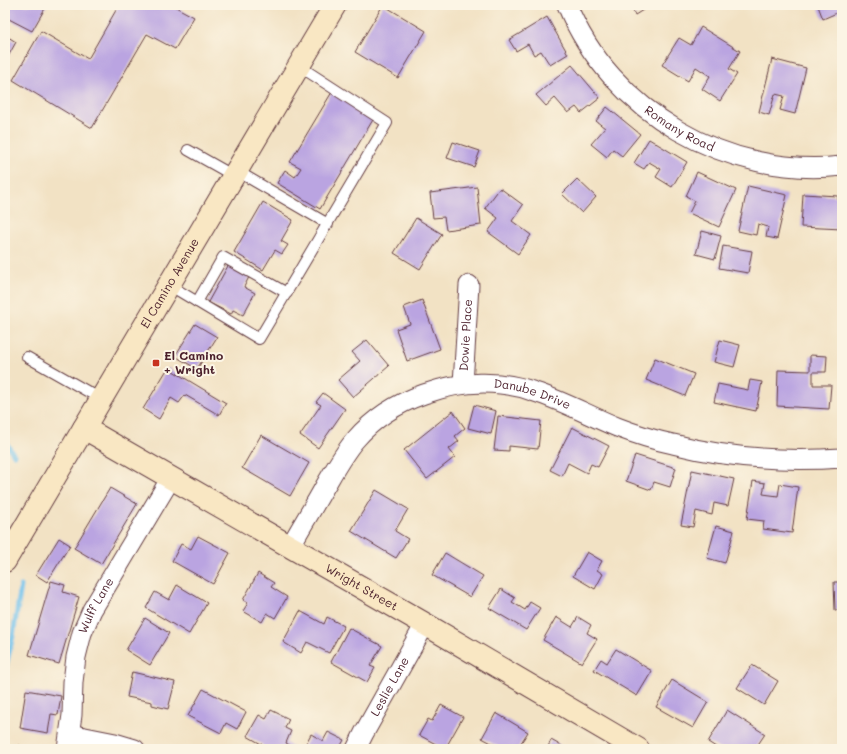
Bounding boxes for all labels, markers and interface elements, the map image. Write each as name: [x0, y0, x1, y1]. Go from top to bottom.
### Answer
street label: Romany Road: [642, 101, 718, 155]
street label: El Camino Avenue: [136, 235, 202, 331]
street label: Dowie Place: [455, 299, 475, 371]
place label: El Camino + Wright: [164, 347, 223, 377]
marker: El Camino + Wright: [151, 358, 161, 368]
street label: Danube Drive: [493, 374, 573, 412]
street label: Wright Street: [323, 559, 401, 614]
street label: Wulff Lane: [74, 574, 117, 636]
street label: Leslie Lane: [366, 654, 412, 719]

